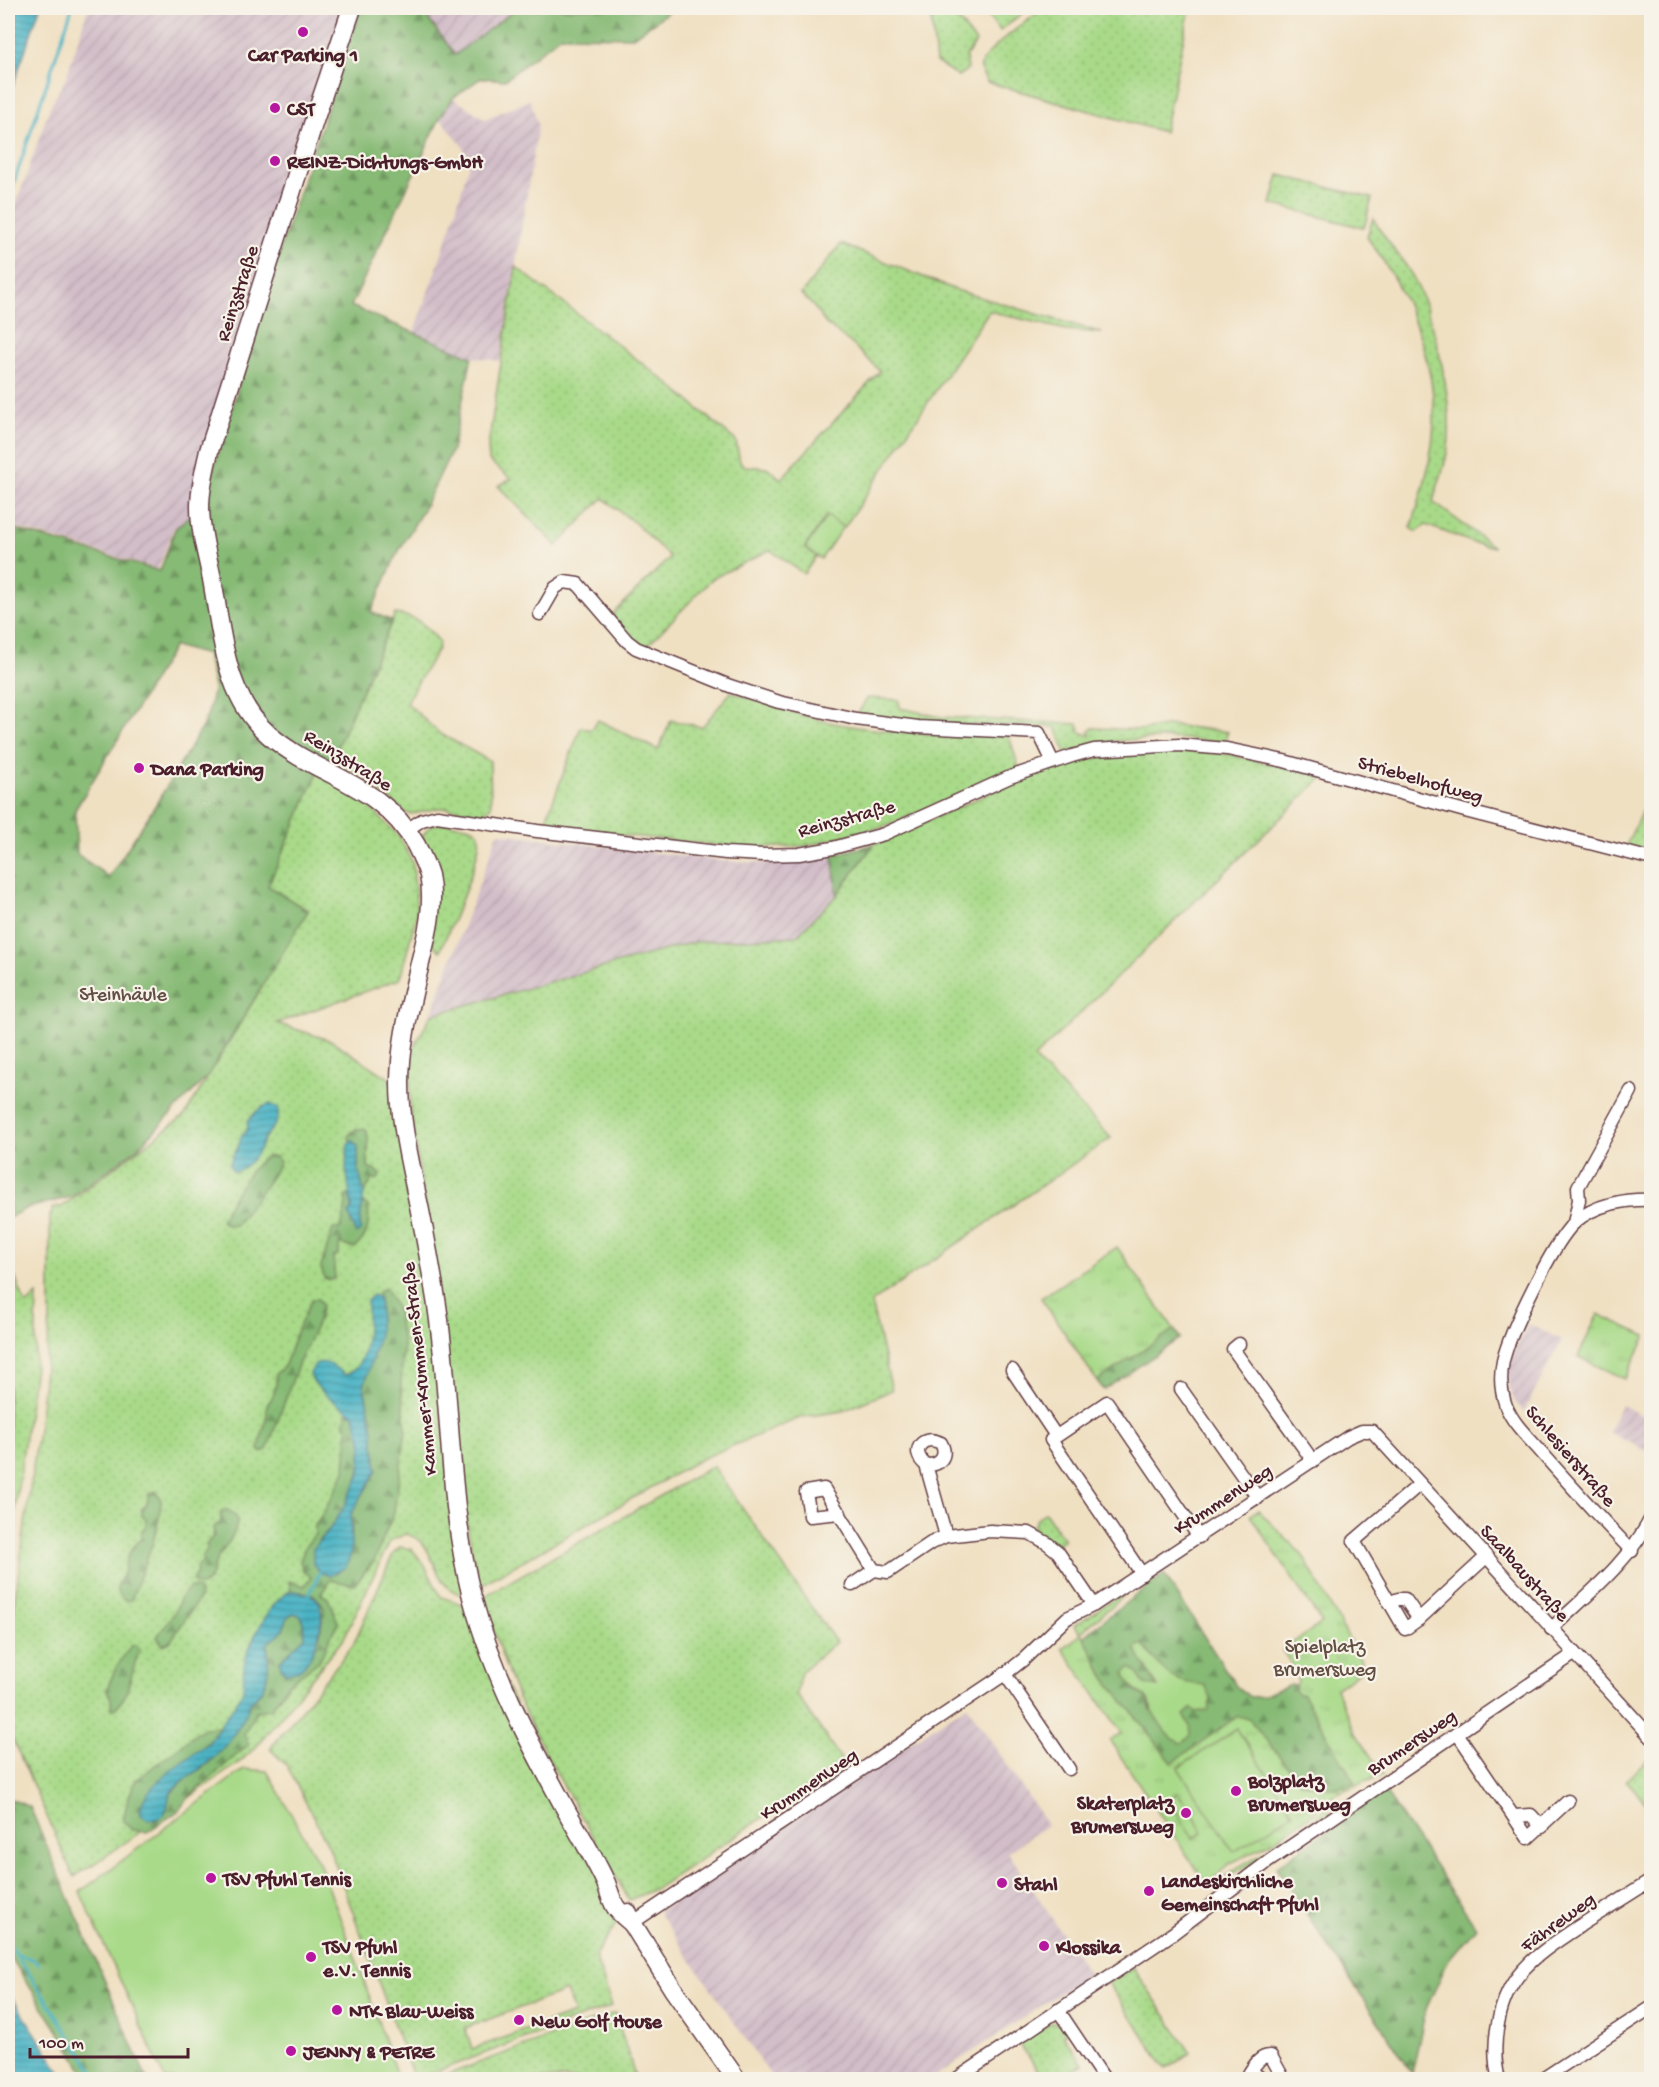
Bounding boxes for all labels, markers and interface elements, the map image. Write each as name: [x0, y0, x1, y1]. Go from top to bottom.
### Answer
marker: Car Parking 1: [296, 25, 310, 39]
place label: Car Parking 1: [247, 46, 358, 69]
place label: CST: [286, 100, 316, 123]
marker: CST: [268, 101, 282, 115]
place label: REINZ-Dichtungs-GmbH: [286, 153, 483, 176]
marker: REINZ-Dichtungs-GmbH: [268, 154, 282, 168]
street label: Reinzstraße: [213, 243, 266, 345]
street label: Reinzstraße: [299, 726, 396, 798]
street label: Striebelhofweg: [1355, 753, 1485, 810]
place label: Dana Parking: [149, 760, 264, 783]
marker: Dana Parking: [132, 761, 146, 775]
street label: Reinzstraße: [796, 796, 899, 844]
park label: Steinhäule: [79, 985, 167, 1008]
street label: Kammer-Krummen-Straße: [399, 1260, 444, 1476]
street label: Schlesierstraße: [1519, 1402, 1620, 1513]
street label: Krummenweg: [1170, 1461, 1278, 1541]
street label: Saalbaustraße: [1474, 1521, 1574, 1628]
park label: Spielplatz Brumersweg: [1273, 1637, 1376, 1683]
street label: Brumersweg: [1363, 1706, 1462, 1783]
street label: Krummenweg: [757, 1745, 863, 1827]
place label: Bolzplatz Brumersweg: [1247, 1772, 1351, 1818]
marker: Bolzplatz Brumersweg: [1229, 1784, 1243, 1798]
place label: Skaterplatz Brumersweg: [1070, 1794, 1175, 1840]
marker: Skaterplatz Brumersweg: [1179, 1806, 1193, 1820]
place label: TSV Pfuhl Tennis: [221, 1870, 353, 1893]
marker: TSV Pfuhl Tennis: [204, 1871, 218, 1885]
place label: Landeskirchliche Gemeinschaft Pfuhl: [1161, 1872, 1320, 1918]
place label: Stahl: [1014, 1875, 1058, 1898]
marker: Stahl: [995, 1876, 1009, 1890]
marker: Landeskirchliche Gemeinschaft Pfuhl: [1142, 1884, 1156, 1898]
street label: Fähreweg: [1516, 1889, 1601, 1959]
place label: TSV Pfuhl e.V. Tennis: [321, 1938, 412, 1984]
place label: Klossika: [1055, 1938, 1122, 1961]
marker: Klossika: [1037, 1939, 1051, 1953]
marker: TSV Pfuhl e.V. Tennis: [304, 1950, 318, 1964]
place label: NTK Blau-Weiss: [349, 2002, 475, 2025]
marker: NTK Blau-Weiss: [330, 2003, 344, 2017]
place label: New Golf House: [531, 2012, 662, 2035]
marker: New Golf House: [512, 2013, 526, 2027]
scale bar: [30, 2021, 188, 2059]
text: 100 m: [38, 2034, 84, 2055]
place label: JENNY & PETRE: [302, 2043, 436, 2066]
marker: JENNY & PETRE: [284, 2044, 298, 2058]

